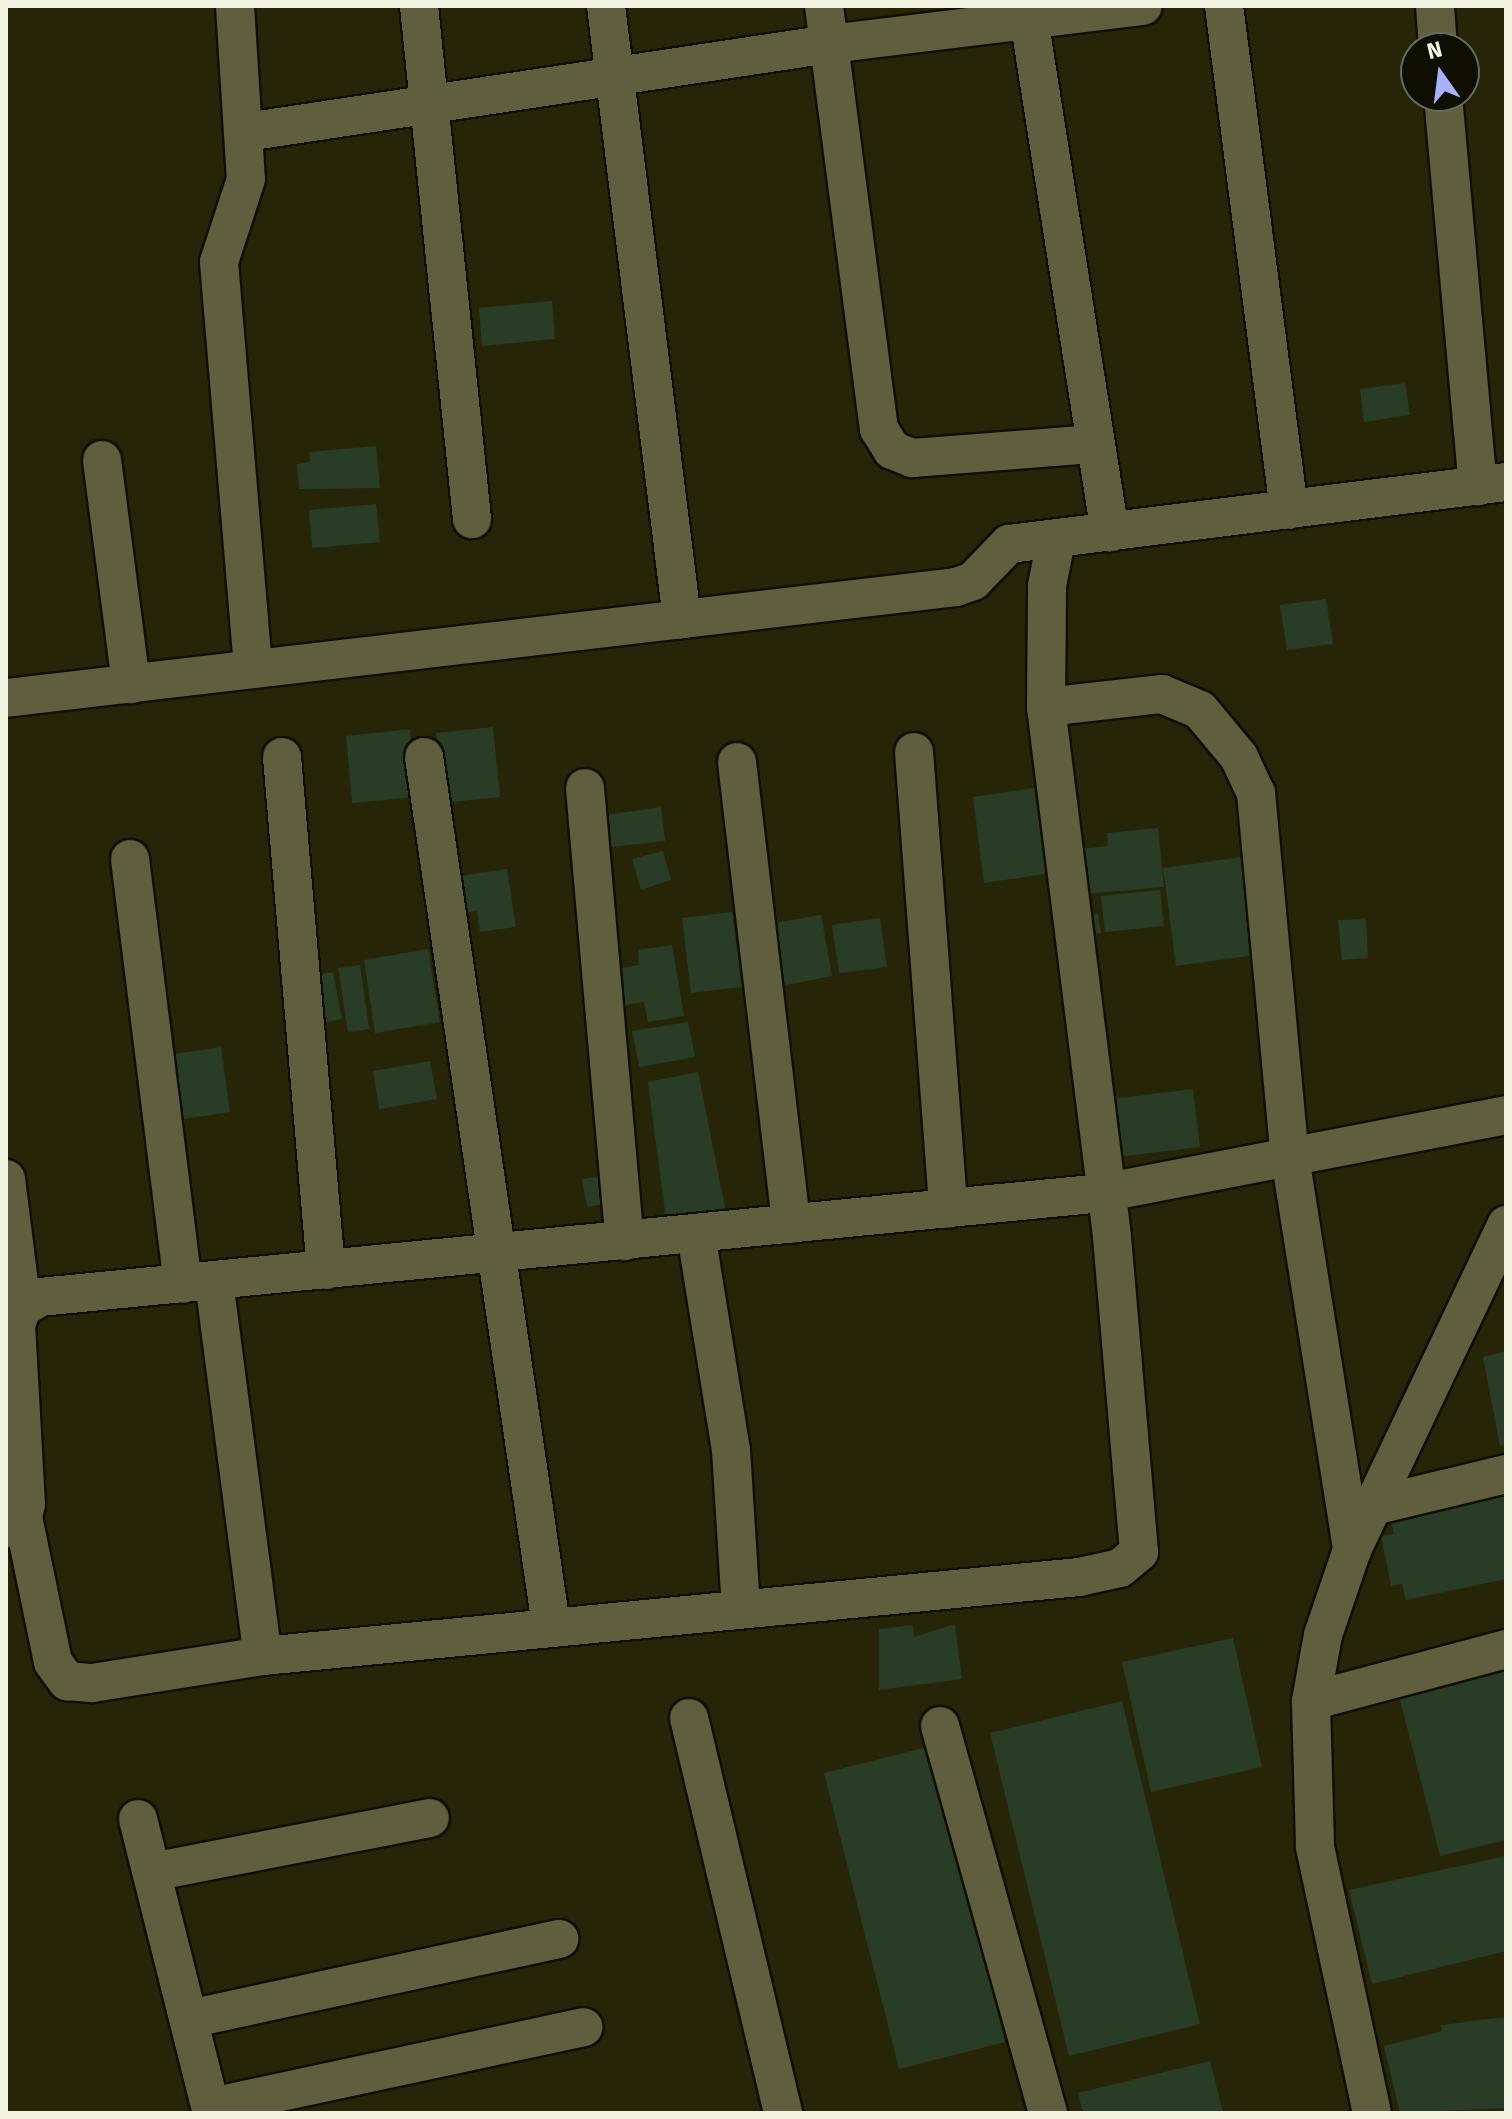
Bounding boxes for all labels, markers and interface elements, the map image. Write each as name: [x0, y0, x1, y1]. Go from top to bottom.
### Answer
north arrow: [1400, 32, 1480, 112]
text: N: [1424, 35, 1445, 65]

